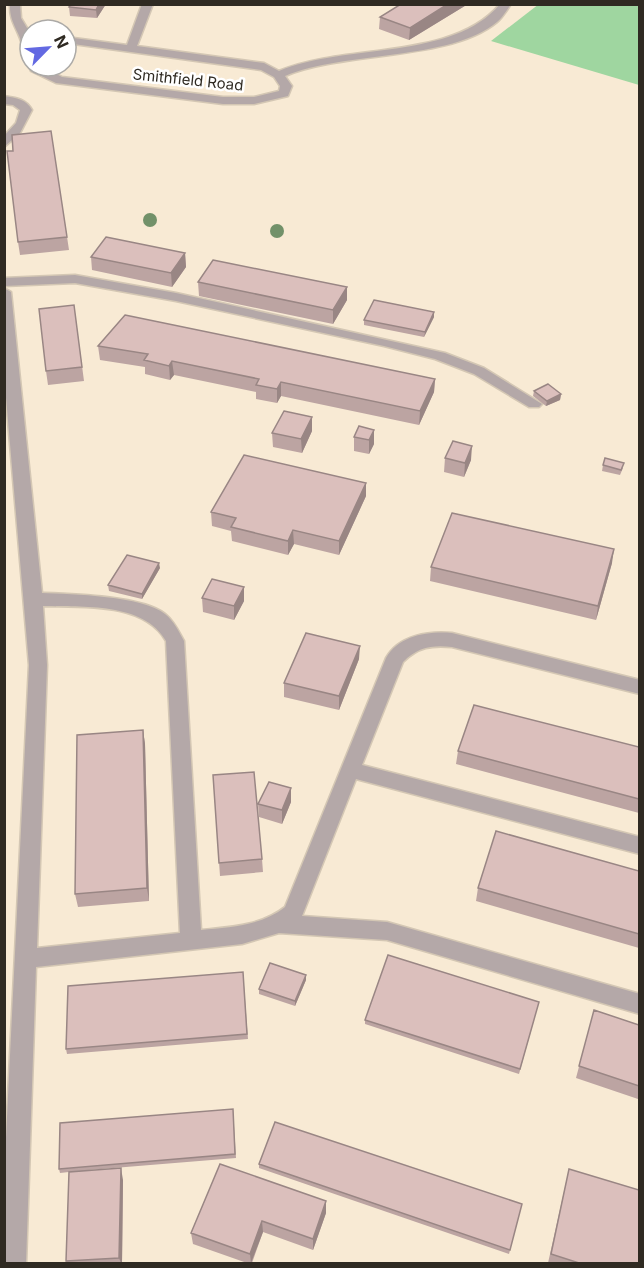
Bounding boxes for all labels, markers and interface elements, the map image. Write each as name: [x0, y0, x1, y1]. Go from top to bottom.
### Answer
north arrow: [18, 18, 78, 78]
text: N: [50, 32, 73, 51]
street label: Smithfield Road: [132, 64, 244, 95]

